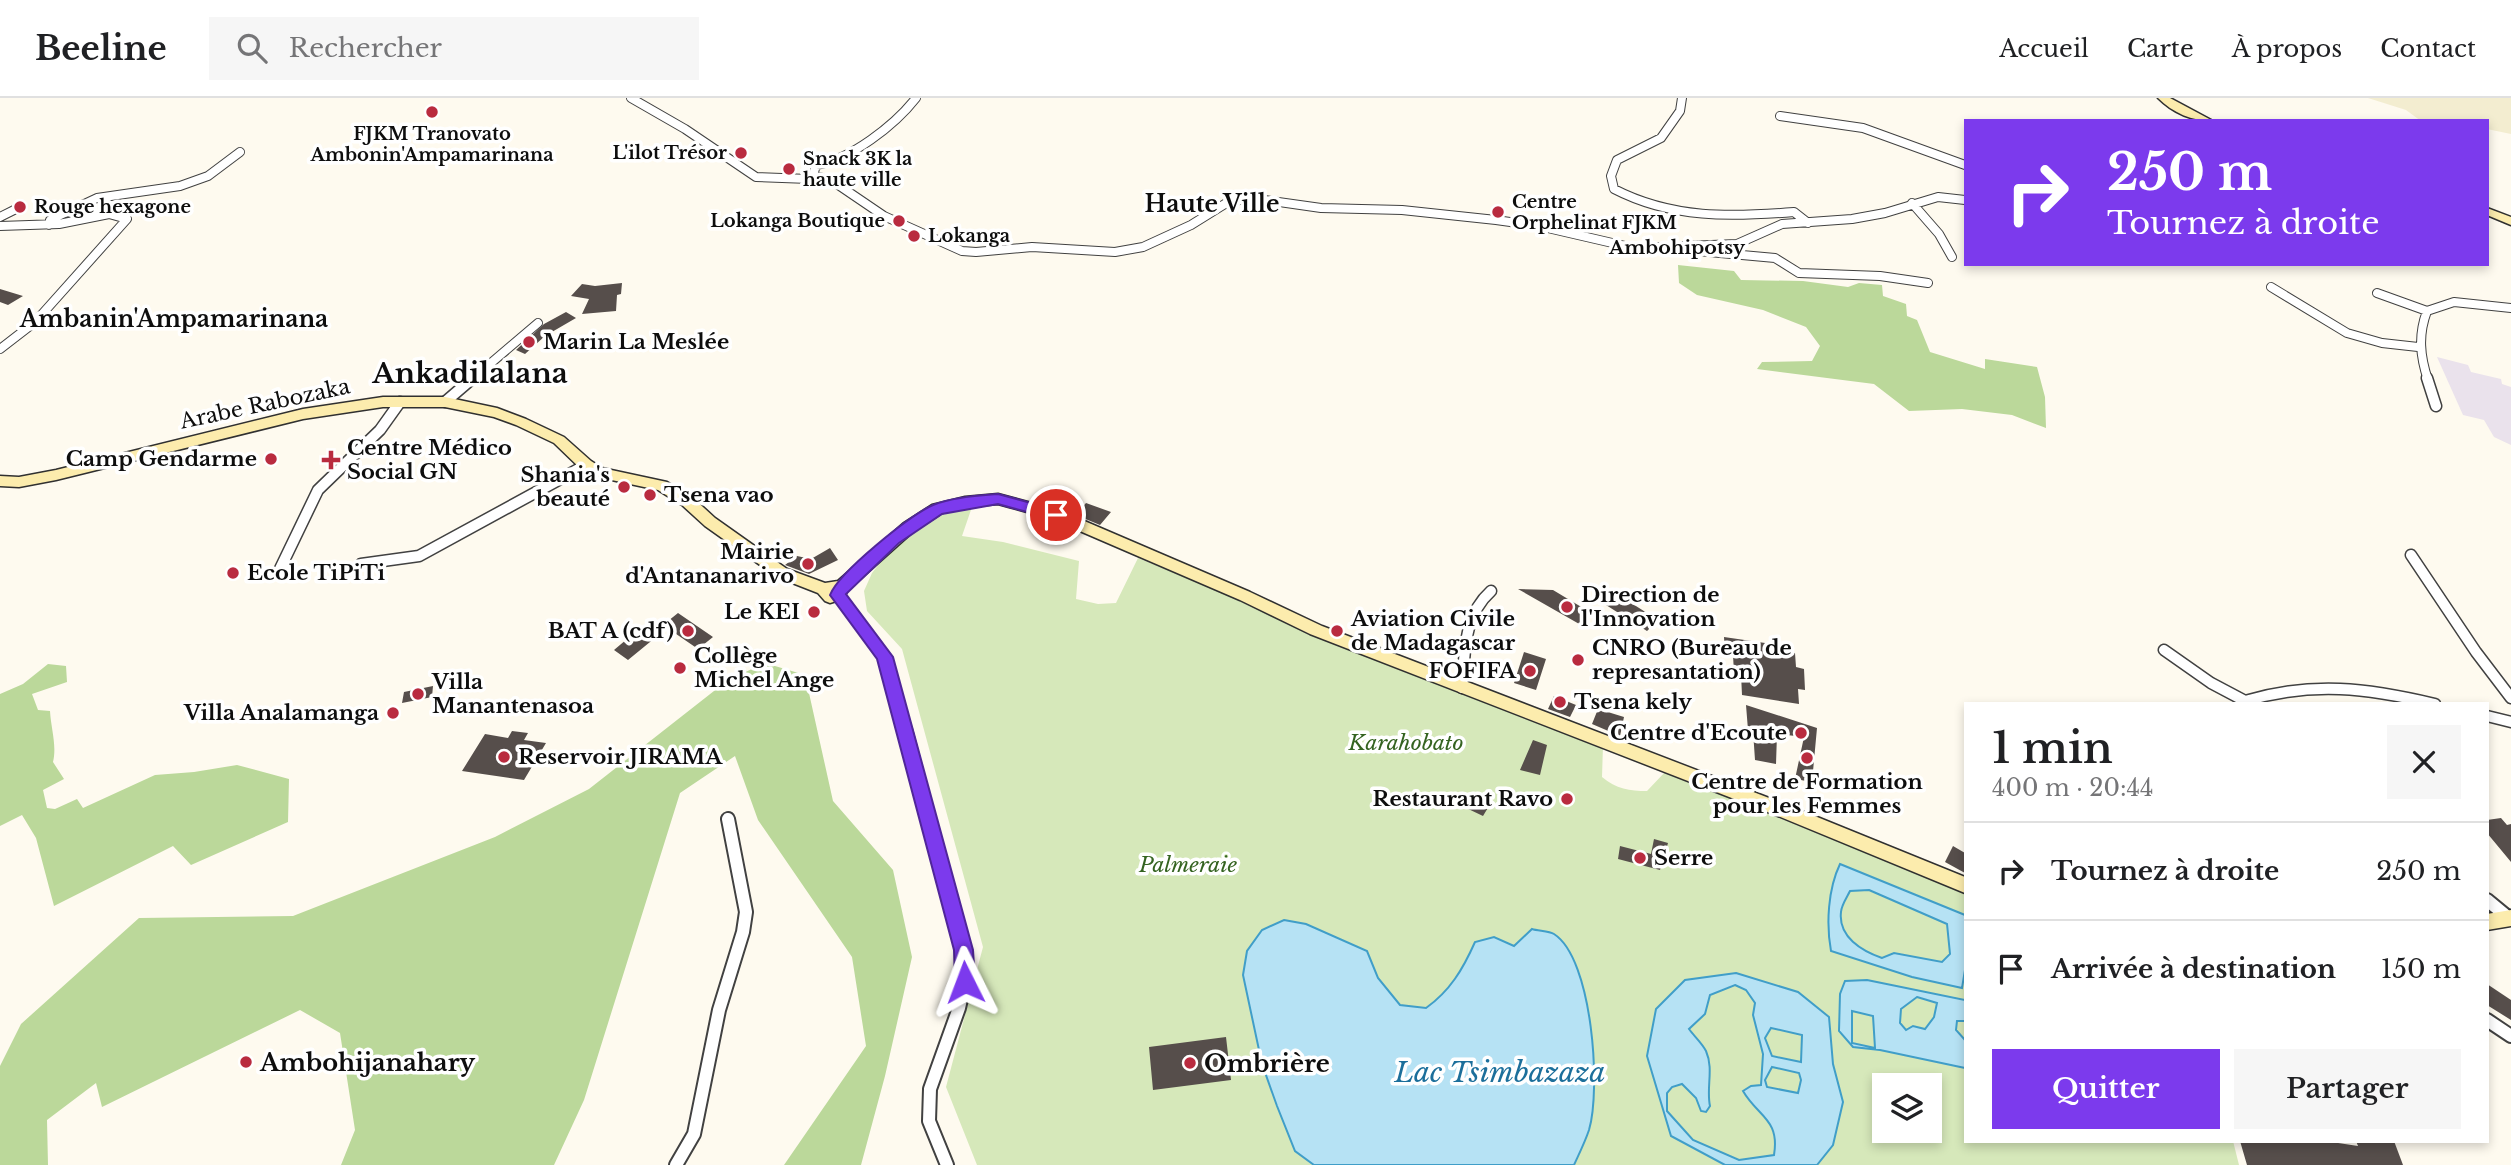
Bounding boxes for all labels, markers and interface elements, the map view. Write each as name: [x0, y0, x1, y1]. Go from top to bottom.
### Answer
search box: [209, 17, 699, 80]
text: Beeline: [35, 28, 167, 69]
icon: search: [233, 29, 271, 67]
text: Rechercher: [289, 32, 442, 64]
text: Accueil: [1999, 34, 2089, 63]
text: Carte: [2127, 34, 2194, 63]
text: À propos: [2232, 34, 2342, 63]
text: Contact: [2380, 34, 2476, 63]
marker: FJKM Tranovato Ambonin'Ampamarinana: [424, 104, 440, 120]
place label: FJKM Tranovato Ambonin'Ampamarinana: [309, 123, 554, 166]
place label: L'ilot Trésor: [612, 142, 727, 164]
text: 250 m: [2107, 142, 2272, 203]
marker: L'ilot Trésor: [733, 145, 749, 161]
icon: right: [1992, 147, 2083, 238]
place label: Snack 3K la haute ville: [803, 148, 913, 191]
marker: Snack 3K la haute ville: [781, 161, 797, 177]
district label: Haute Ville: [1145, 190, 1279, 218]
place label: Centre Orphelinat FJKM: [1512, 191, 1677, 234]
place label: Rouge hexagone: [34, 196, 191, 218]
marker: Rouge hexagone: [12, 199, 28, 215]
text: Tournez à droite: [2107, 203, 2380, 243]
marker: Centre Orphelinat FJKM: [1490, 204, 1506, 220]
place label: Lokanga Boutique: [710, 210, 885, 232]
marker: Lokanga Boutique: [891, 213, 907, 229]
place label: Lokanga: [928, 225, 1011, 247]
marker: Lokanga: [906, 228, 922, 244]
district label: Ambohipotsy: [1608, 236, 1746, 259]
district label: Ambanin'Ampamarinana: [19, 305, 328, 333]
place label: Marin La Meslée: [543, 329, 729, 355]
marker: Marin La Meslée: [521, 334, 537, 350]
district label: Ankadilalana: [371, 356, 568, 391]
street label: Arabe Rabozaka: [177, 373, 353, 435]
place label: Centre Médico Social GN: [347, 435, 512, 485]
place label: Camp Gendarme: [66, 446, 257, 472]
marker: Centre Médico Social GN: [321, 450, 341, 470]
marker: Camp Gendarme: [263, 451, 279, 467]
place label: Shania's beauté: [521, 462, 610, 512]
marker: Shania's beauté: [616, 479, 632, 495]
place label: Tsena vao: [664, 482, 774, 508]
pin: [1026, 485, 1086, 545]
marker: Tsena vao: [642, 487, 658, 503]
icon: arrive: [1037, 496, 1075, 534]
place label: Mairie d'Antananarivo: [625, 539, 794, 589]
marker: Mairie d'Antananarivo: [800, 556, 816, 572]
place label: Ecole TiPiTi: [247, 560, 386, 586]
marker: Ecole TiPiTi: [225, 565, 241, 581]
place label: Direction de l'Innovation: [1581, 582, 1720, 632]
place label: Le KEI: [724, 599, 800, 625]
marker: Direction de l'Innovation: [1559, 599, 1575, 615]
marker: Le KEI: [806, 604, 822, 620]
place label: Aviation Civile de Madagascar: [1350, 606, 1516, 656]
place label: BAT A (cdf): [548, 618, 674, 644]
marker: BAT A (cdf): [680, 623, 696, 639]
marker: Aviation Civile de Madagascar: [1329, 623, 1345, 639]
place label: CNRO (Bureau de represantation): [1592, 635, 1792, 685]
place label: Collège Michel Ange: [694, 643, 834, 693]
marker: CNRO (Bureau de represantation): [1570, 652, 1586, 668]
place label: FOFIFA: [1428, 658, 1517, 684]
marker: Collège Michel Ange: [672, 660, 688, 676]
marker: FOFIFA: [1522, 663, 1538, 679]
place label: Villa Manantenasoa: [431, 669, 594, 719]
marker: Villa Manantenasoa: [410, 686, 426, 702]
place label: Tsena kely: [1574, 689, 1692, 715]
marker: Tsena kely: [1552, 694, 1568, 710]
place label: Villa Analamanga: [183, 700, 379, 726]
marker: Villa Analamanga: [385, 705, 401, 721]
place label: Centre d'Ecoute: [1610, 720, 1787, 746]
text: 1 min: [1992, 722, 2113, 774]
marker: Centre d'Ecoute: [1793, 725, 1809, 741]
button: close: [2387, 725, 2461, 799]
park label: Karahobato: [1347, 730, 1464, 756]
place label: Reservoir JIRAMA: [518, 744, 723, 770]
marker: Reservoir JIRAMA: [496, 749, 512, 765]
marker: Centre de Formation pour les Femmes: [1799, 750, 1815, 766]
place label: Centre de Formation pour les Femmes: [1691, 769, 1923, 819]
text: 400 m · 20:44: [1992, 774, 2153, 802]
place label: Restaurant Ravo: [1372, 786, 1553, 812]
marker: Restaurant Ravo: [1559, 791, 1575, 807]
place label: Serre: [1654, 845, 1713, 871]
marker: Serre: [1632, 850, 1648, 866]
park label: Palmeraie: [1138, 852, 1237, 878]
icon: right: [1992, 852, 2030, 890]
text: Tournez à droite: [2051, 855, 2279, 887]
text: 250 m: [2376, 855, 2461, 887]
position arrow: [928, 945, 1002, 1019]
icon: arrive: [1992, 950, 2030, 988]
text: Arrivée à destination: [2051, 953, 2336, 985]
text: 150 m: [2381, 953, 2461, 985]
place label: Ambohijanahary: [259, 1048, 476, 1077]
place label: Ombrière: [1204, 1049, 1330, 1078]
button: Quitter: [1992, 1049, 2220, 1129]
button: Partager: [2234, 1049, 2461, 1129]
marker: Ambohijanahary: [238, 1054, 254, 1070]
marker: Ombrière: [1182, 1055, 1198, 1071]
water label: Lac Tsimbazaza: [1393, 1055, 1606, 1090]
map controls: [1872, 1073, 1942, 1143]
button: layers: [1872, 1073, 1942, 1143]

